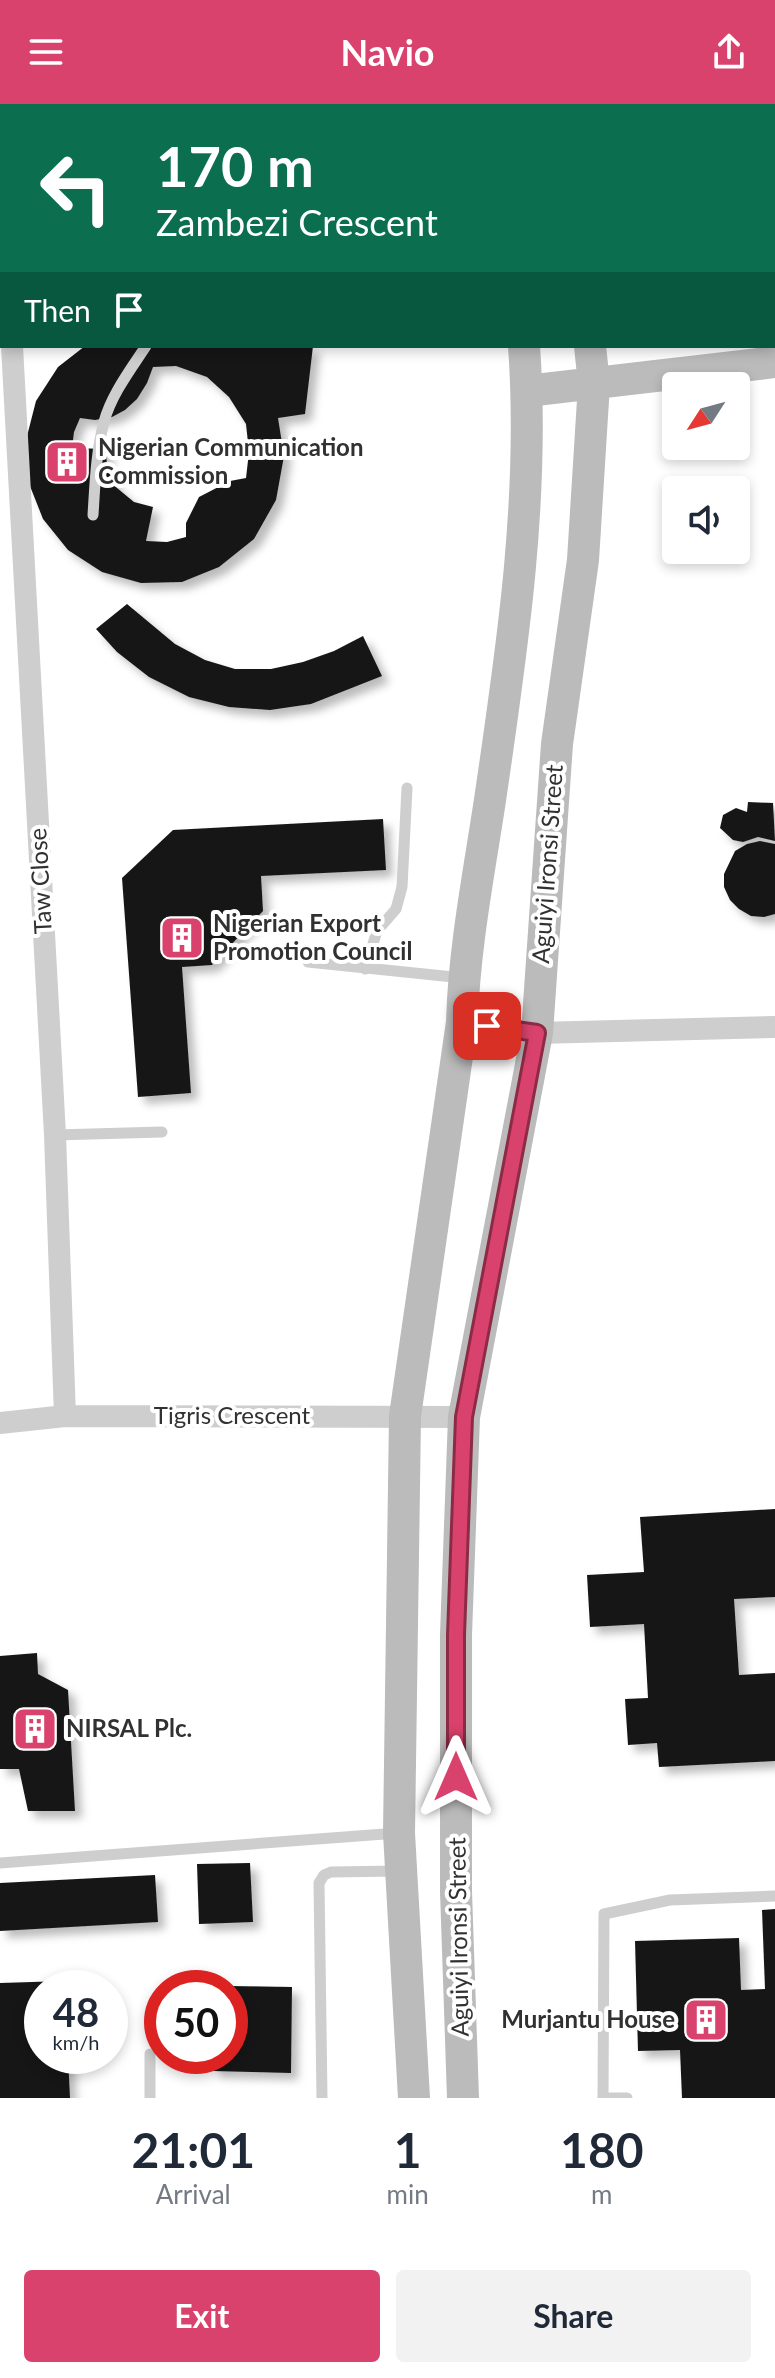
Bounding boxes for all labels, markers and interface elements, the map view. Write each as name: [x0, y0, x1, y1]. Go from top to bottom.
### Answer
icon: menu: [24, 30, 68, 74]
text: Navio: [341, 30, 434, 74]
icon: share: [707, 30, 751, 74]
text: 170 m: [156, 132, 314, 199]
icon: left: [24, 136, 128, 240]
text: Zambezi Crescent: [156, 200, 438, 244]
icon: arrive: [107, 288, 151, 332]
text: Then: [24, 292, 91, 328]
north arrow: [662, 372, 750, 460]
map controls: [662, 372, 750, 564]
place label: Nigerian Communication Commission: [98, 432, 363, 489]
building icon: Nigerian Communication Commission: [43, 438, 91, 486]
button: sound: [662, 476, 750, 564]
street label: Aguiyi Ironsi Street: [525, 763, 568, 964]
street label: Taw Close: [22, 827, 57, 935]
place label: Nigerian Export Promotion Council: [213, 908, 412, 965]
building icon: Nigerian Export Promotion Council: [158, 914, 206, 962]
pin: [453, 992, 521, 1060]
icon: arrive: [465, 1004, 509, 1048]
street label: Tigris Crescent: [154, 1400, 311, 1429]
building icon: NIRSAL Plc.: [11, 1705, 59, 1753]
place label: NIRSAL Plc.: [66, 1713, 192, 1742]
position arrow: [414, 1735, 498, 1819]
street label: Aguiyi Ironsi Street: [441, 1837, 474, 2037]
speed limit sign: 50: [144, 1970, 248, 2074]
text: 48: [53, 1988, 99, 2036]
building icon: Murjantu House: [682, 1996, 730, 2044]
place label: Murjantu House: [501, 2004, 675, 2033]
text: km/h: [53, 2030, 99, 2054]
text: 21:01: [131, 2121, 255, 2178]
text: 1: [394, 2121, 422, 2178]
text: 180: [560, 2121, 644, 2178]
text: Arrival: [156, 2178, 231, 2210]
text: min: [387, 2178, 429, 2210]
text: m: [591, 2178, 613, 2210]
button: Exit: [24, 2270, 380, 2362]
button: Share: [396, 2270, 751, 2362]

